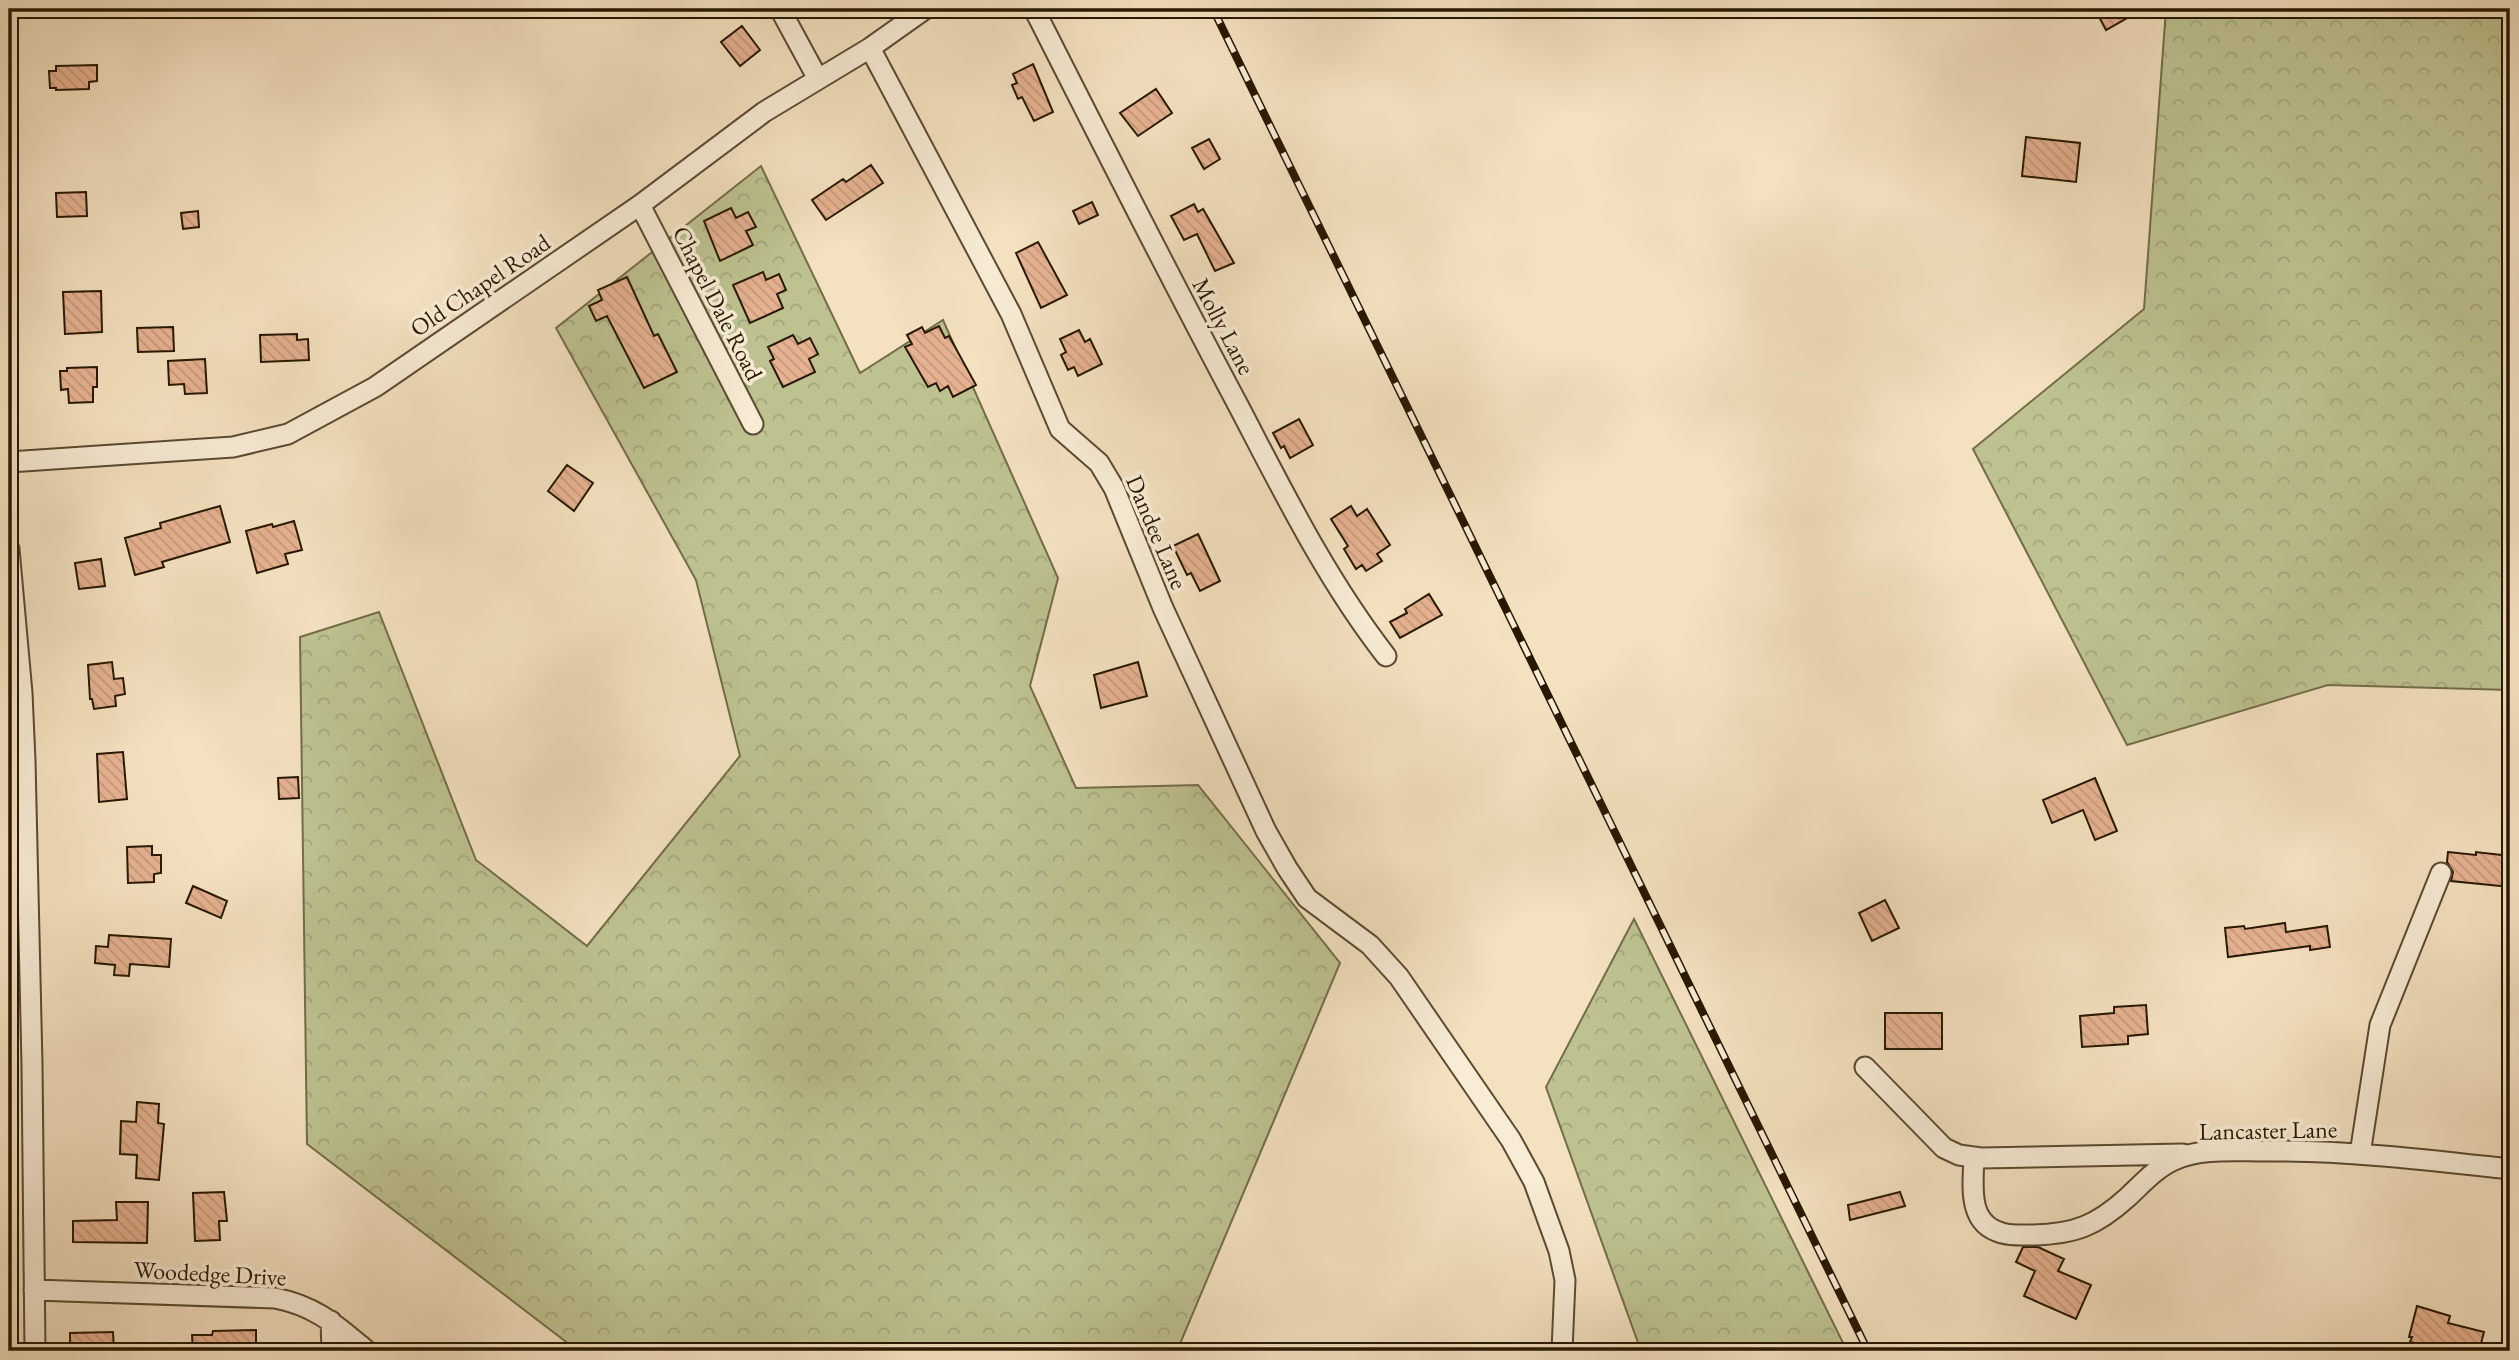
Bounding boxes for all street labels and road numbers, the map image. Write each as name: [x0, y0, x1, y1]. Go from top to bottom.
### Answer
street label: Chapel Dale Road: [666, 221, 771, 386]
street label: Old Chapel Road: [404, 226, 557, 343]
street label: Molly Lane: [1186, 272, 1262, 380]
street label: Dandee Lane: [1119, 470, 1195, 594]
street label: Lancaster Lane: [2199, 1113, 2337, 1147]
street label: Woodedge Drive: [133, 1254, 287, 1292]

